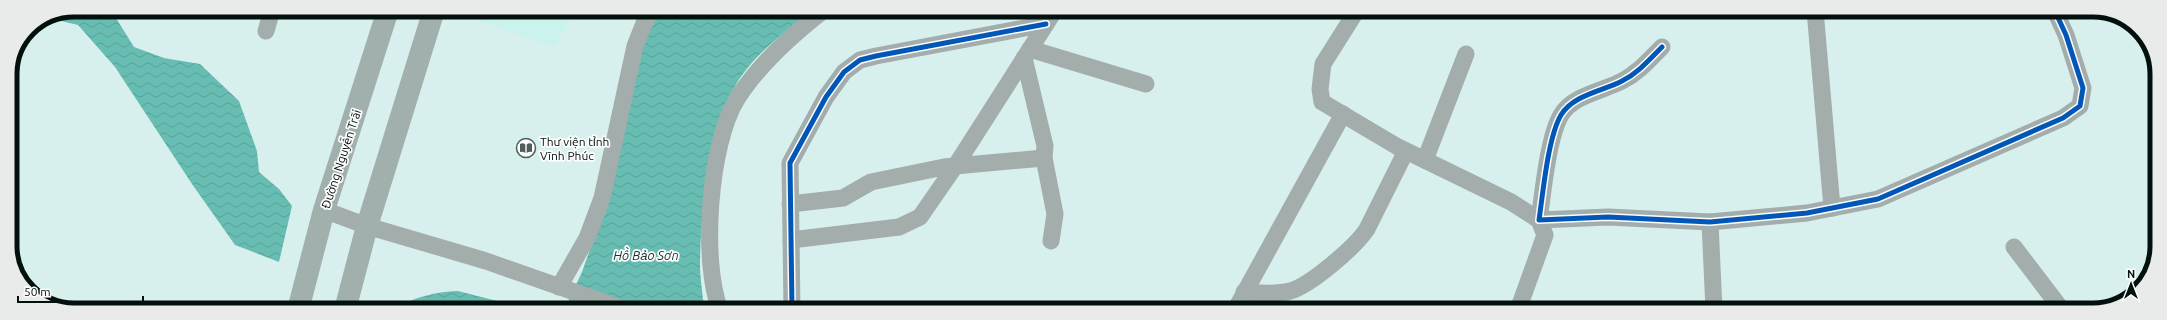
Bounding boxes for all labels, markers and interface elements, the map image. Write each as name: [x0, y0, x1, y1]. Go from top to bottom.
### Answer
street label: Đường Nguyễn Trãi: [319, 108, 363, 210]
place label: Thư viện tỉnh Vĩnh Phúc: [540, 135, 609, 162]
library icon: Thư viện tỉnh Vĩnh Phúc: [515, 137, 537, 159]
water label: Hồ Bảo Sơn: [613, 246, 679, 262]
north arrow: [2111, 264, 2151, 304]
text: N: [2127, 268, 2135, 280]
scale bar: [18, 278, 143, 304]
text: 50 m: [24, 285, 51, 298]

